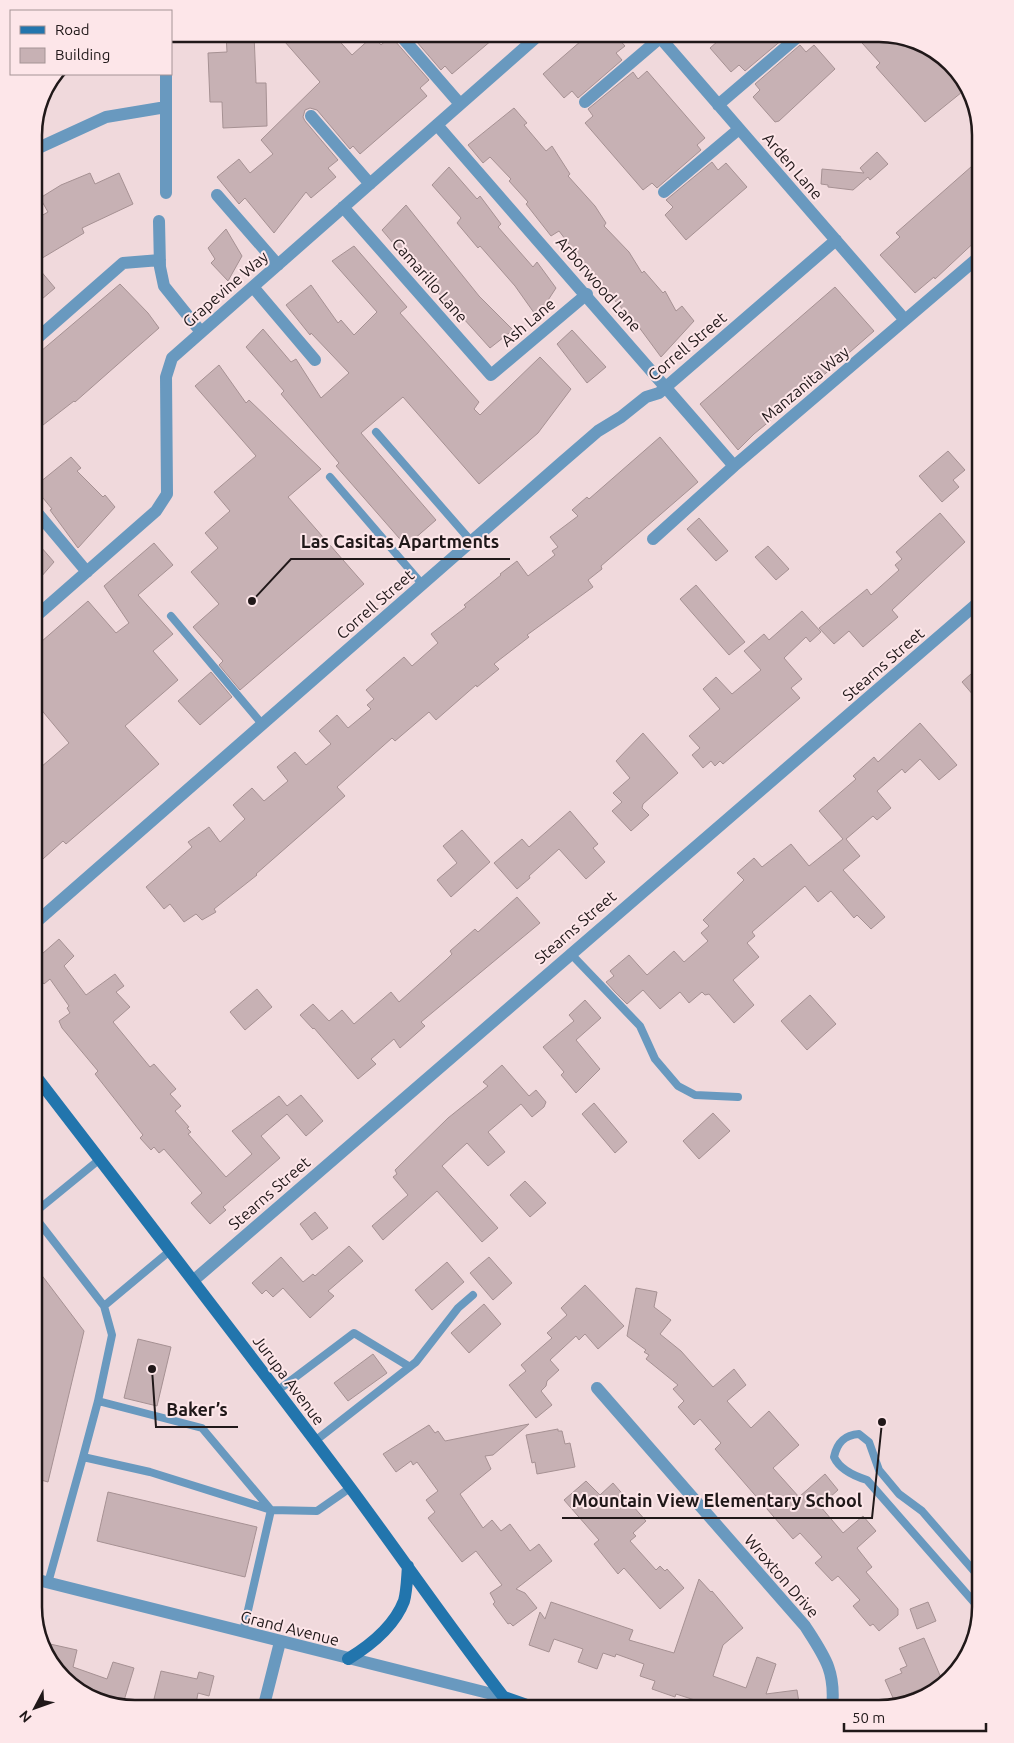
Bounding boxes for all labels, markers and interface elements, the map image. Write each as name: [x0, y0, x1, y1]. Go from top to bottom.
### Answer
legend: [10, 10, 172, 75]
text: Road: [55, 21, 90, 38]
text: Building: [55, 46, 110, 63]
street label: Arden Lane: [759, 129, 827, 203]
street label: Arborwood Lane: [553, 233, 645, 335]
street label: Camarillo Lane: [389, 234, 471, 326]
street label: Grapevine Way: [179, 247, 271, 331]
street label: Ash Lane: [497, 294, 559, 350]
street label: Correll Street: [644, 308, 730, 384]
street label: Manzanita Way: [758, 342, 853, 426]
callout: Las Casitas Apartments: [291, 526, 510, 559]
text: Las Casitas Apartments: [301, 531, 499, 551]
street label: Correll Street: [333, 565, 418, 643]
street label: Stearns Street: [839, 623, 928, 704]
street label: Stearns Street: [531, 886, 620, 967]
street label: Stearns Street: [225, 1152, 314, 1233]
street label: Jurupa Avenue: [250, 1332, 328, 1428]
callout: Baker’s: [156, 1394, 238, 1427]
text: Baker’s: [166, 1399, 228, 1419]
callout: Mountain View Elementary School: [562, 1485, 872, 1518]
text: Mountain View Elementary School: [572, 1490, 863, 1510]
street label: Wroxton Drive: [741, 1531, 823, 1621]
street label: Grand Avenue: [239, 1607, 341, 1649]
north arrow: [10, 1683, 60, 1733]
scale bar: [844, 1700, 986, 1732]
text: N: [16, 1707, 35, 1726]
text: 50 m: [852, 1709, 885, 1726]

